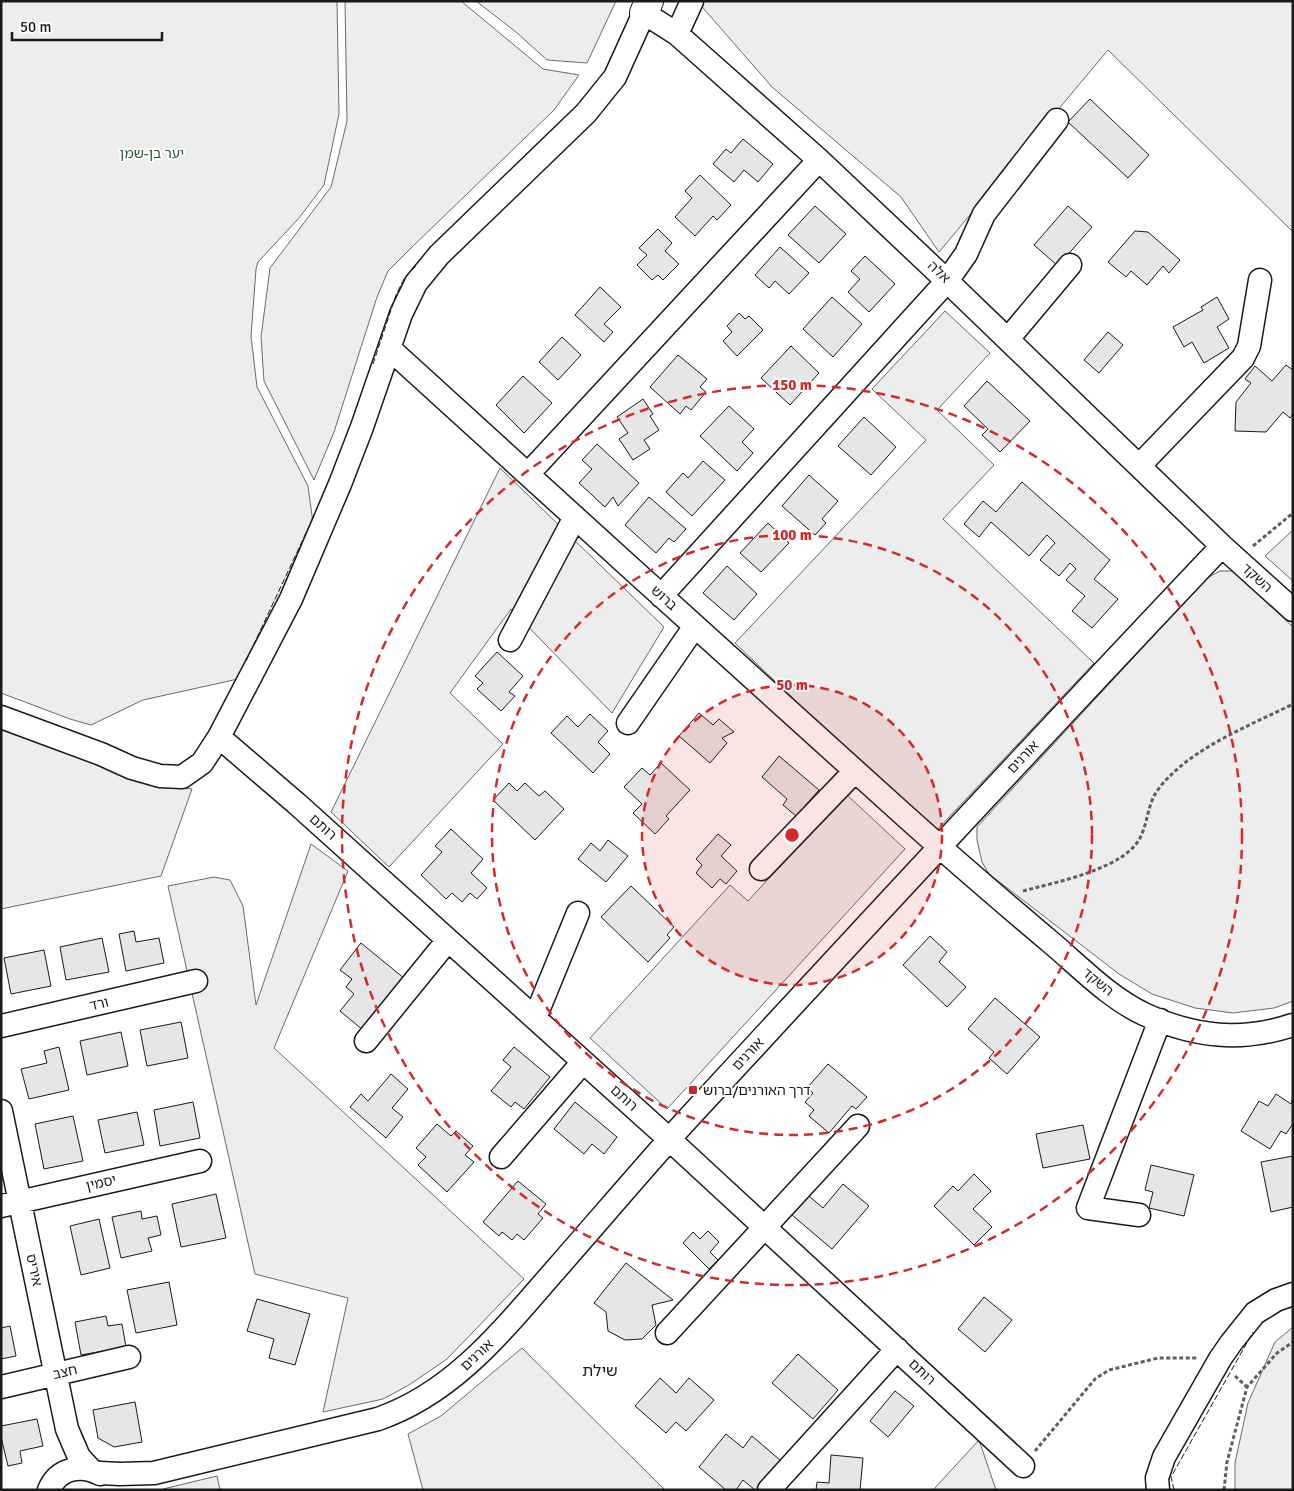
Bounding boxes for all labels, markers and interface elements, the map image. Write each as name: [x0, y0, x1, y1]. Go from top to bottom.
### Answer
scale bar: [12, 10, 162, 42]
text: 50 m: [20, 18, 51, 36]
park label: יער בן-שמן: [120, 145, 184, 162]
street label: אלה: [924, 257, 954, 287]
text: 150 m: [772, 376, 812, 394]
text: 100 m: [772, 526, 812, 544]
street label: השקד: [1238, 560, 1276, 596]
street label: ברוש: [647, 582, 681, 614]
text: 50 m: [776, 676, 808, 694]
street label: אורנים: [1004, 737, 1042, 777]
street label: רותם: [306, 810, 340, 844]
centre of rings: [783, 826, 801, 844]
street label: השקד: [1079, 964, 1117, 1000]
street label: ורד: [88, 994, 110, 1014]
street label: אורנים: [729, 1034, 767, 1074]
street label: רותם: [607, 1081, 641, 1115]
place label: דרך האורנים/ברוש: [703, 1082, 811, 1099]
marker: דרך האורנים/ברוש: [687, 1084, 699, 1096]
street label: יסמין: [84, 1171, 118, 1195]
street label: איריס: [22, 1252, 46, 1288]
street label: אורנים: [457, 1336, 497, 1374]
street label: רותם: [905, 1355, 939, 1389]
street label: חצב: [51, 1361, 79, 1383]
district label: שילת: [582, 1361, 618, 1381]

